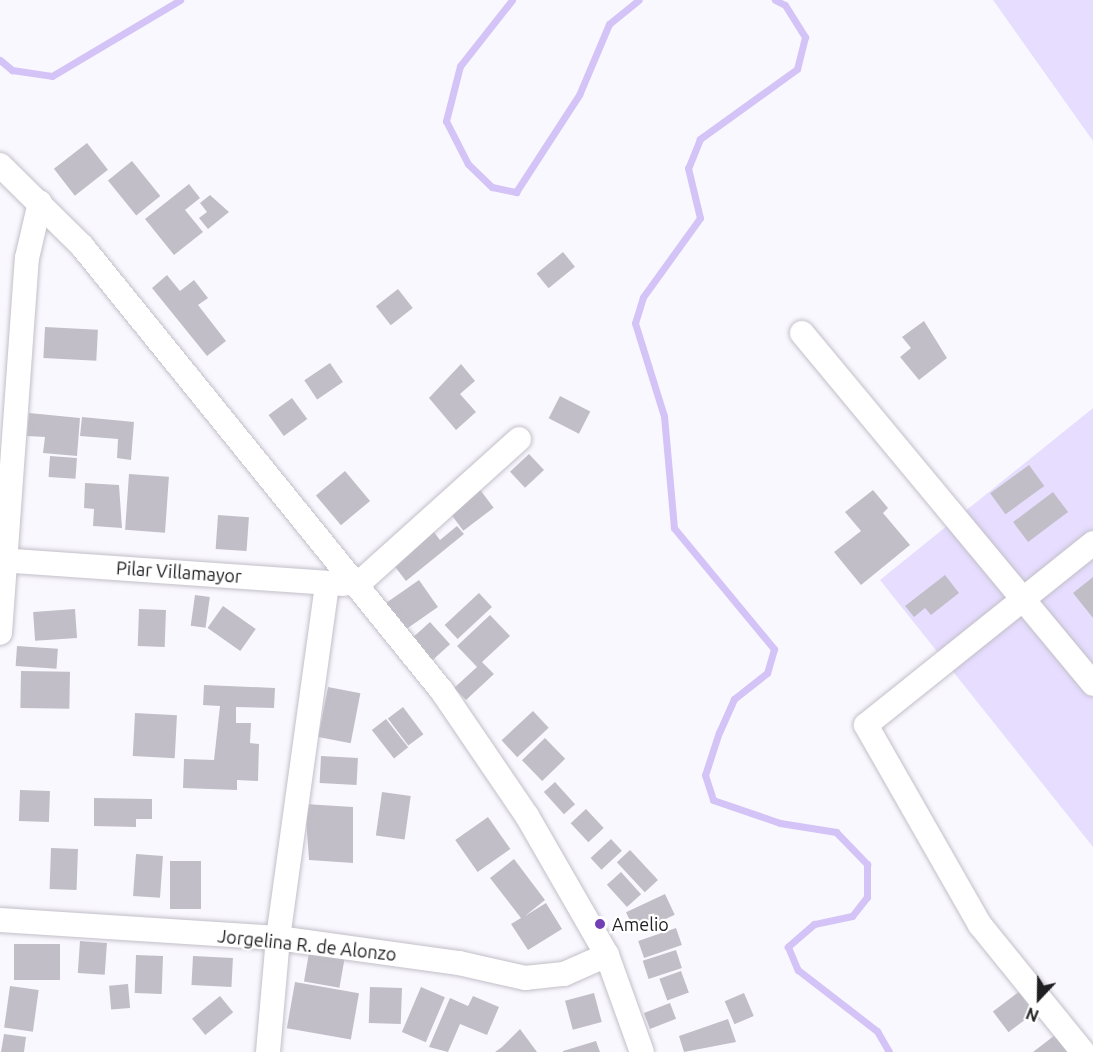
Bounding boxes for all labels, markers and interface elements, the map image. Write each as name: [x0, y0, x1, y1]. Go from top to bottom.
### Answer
street label: Pilar Villamayor: [115, 557, 243, 587]
place label: Amelio: [612, 913, 669, 935]
marker: Amelio: [593, 917, 607, 931]
street label: Jorgelina R. de Alonzo: [217, 925, 397, 965]
north arrow: [1009, 968, 1069, 1028]
text: N: [1023, 1004, 1041, 1025]

